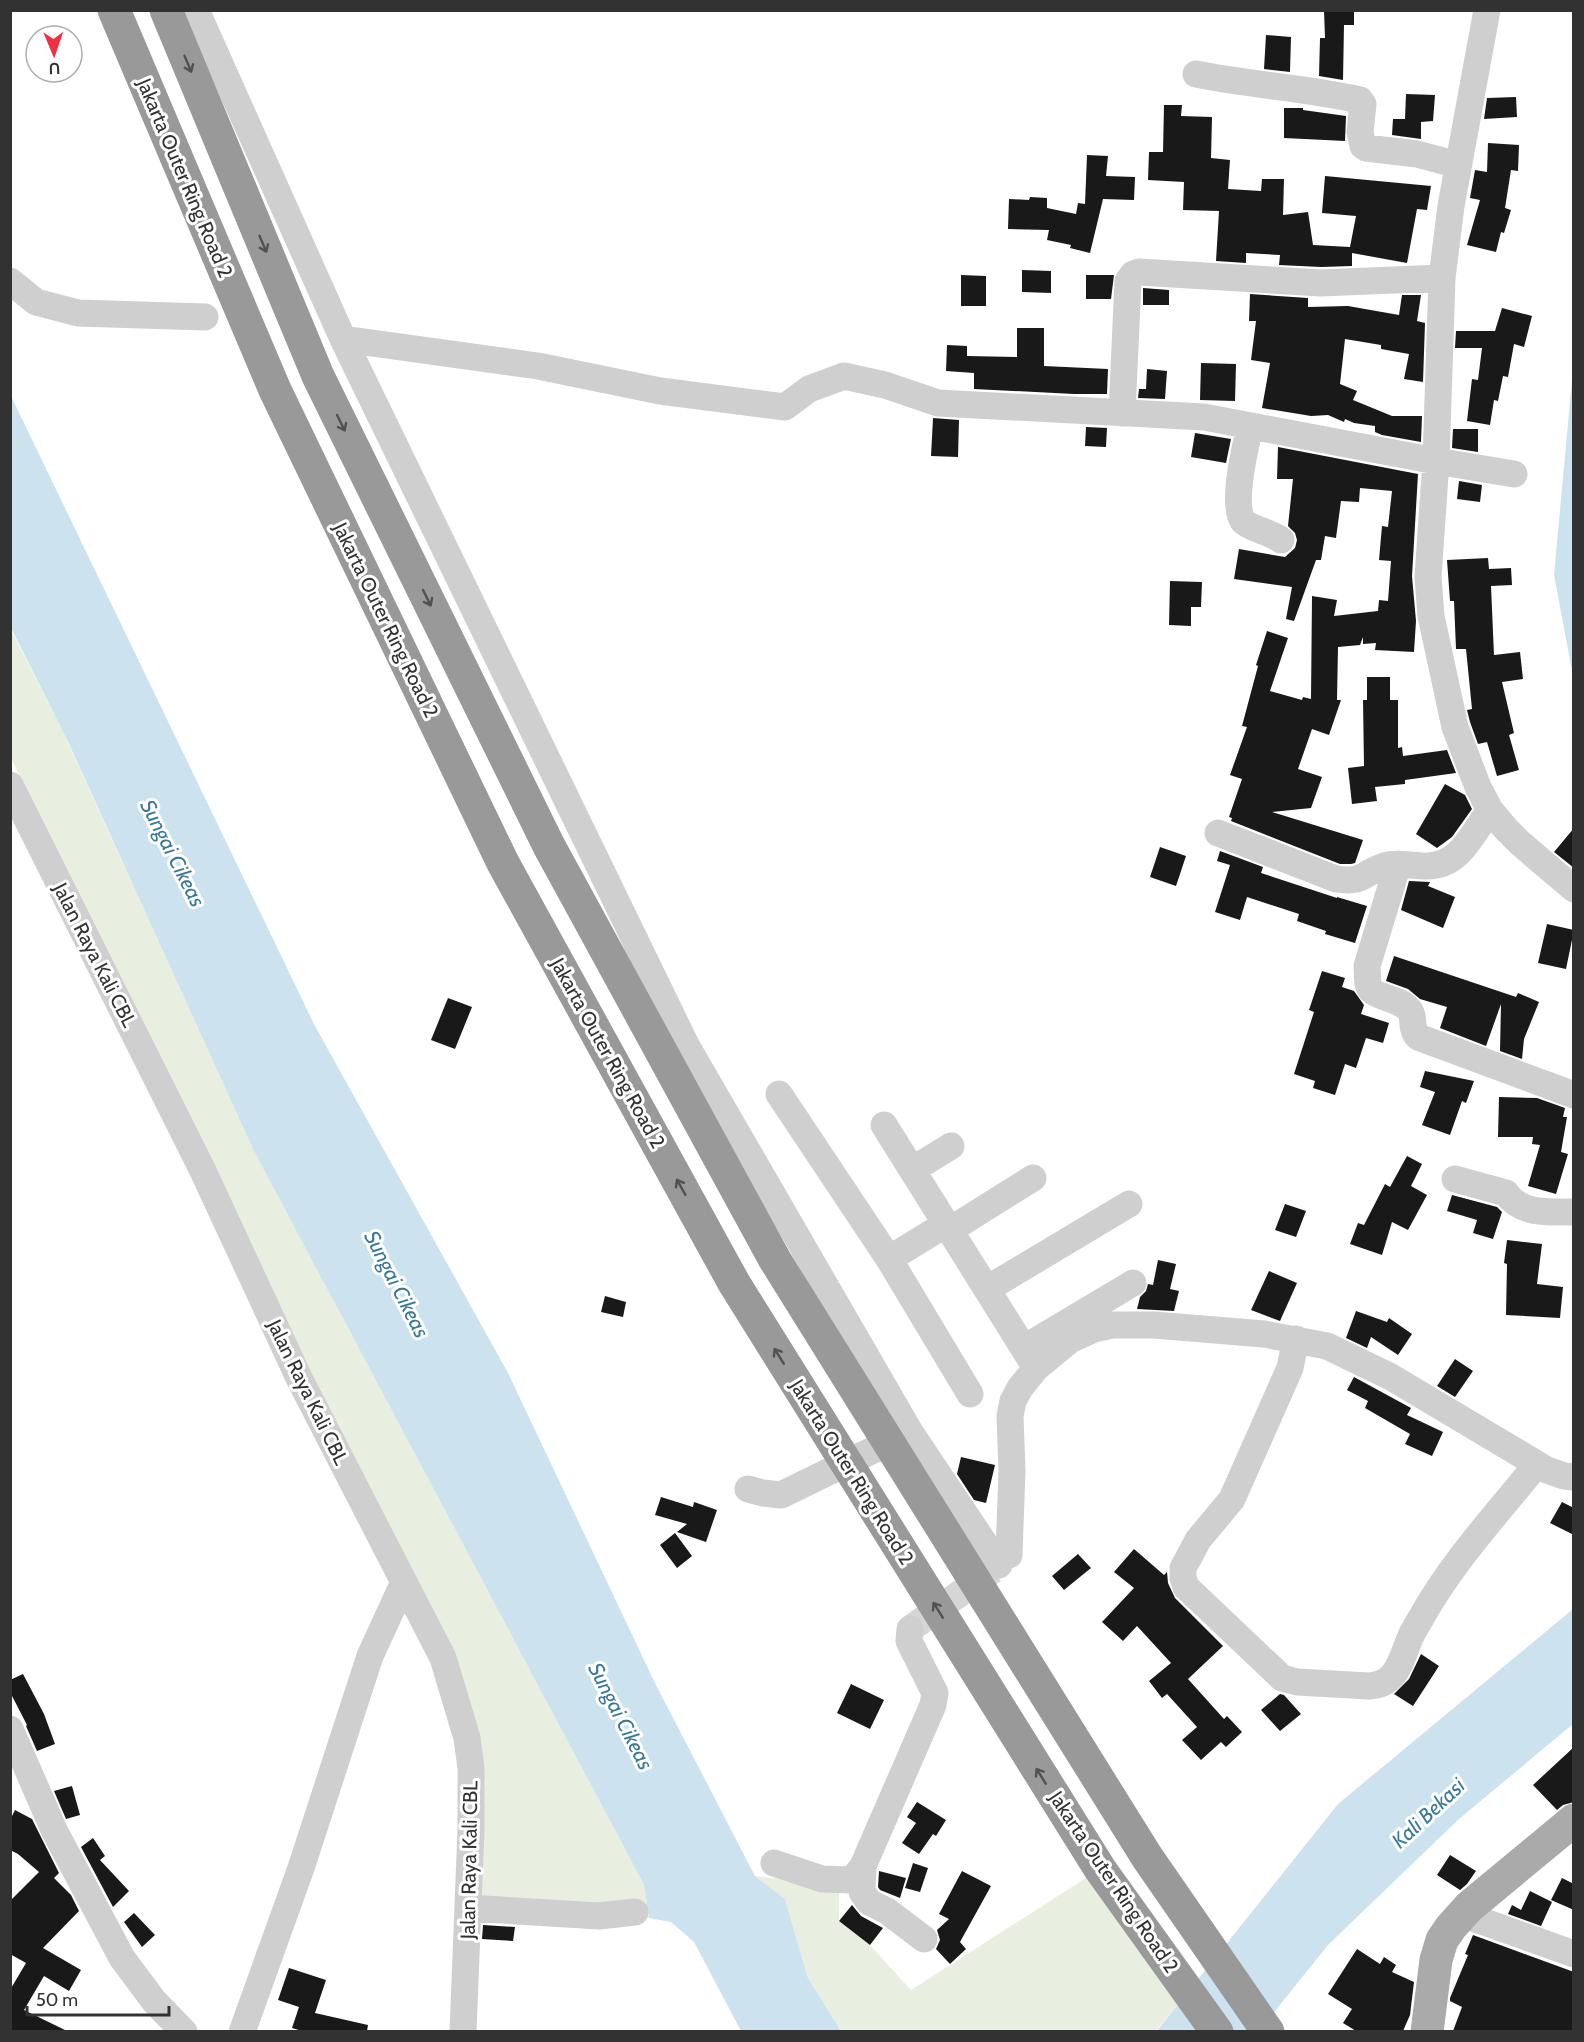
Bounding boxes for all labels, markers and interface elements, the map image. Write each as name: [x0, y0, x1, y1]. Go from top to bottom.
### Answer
north arrow: [24, 24, 84, 84]
one-way arrow: [183, 55, 194, 73]
text: U: [48, 59, 61, 78]
street label: Jakarta Outer Ring Road 2: [132, 74, 238, 281]
one-way arrow: [258, 235, 269, 253]
one-way arrow: [336, 414, 347, 432]
street label: Jakarta Outer Ring Road 2: [328, 518, 444, 721]
one-way arrow: [422, 589, 433, 607]
water label: Sungai Cikeas: [135, 795, 211, 911]
street label: Jalan Raya Kali CBL: [48, 878, 142, 1031]
street label: Jakarta Outer Ring Road 2: [545, 953, 670, 1152]
one-way arrow: [675, 1179, 687, 1196]
water label: Sungai Cikeas: [359, 1226, 435, 1342]
street label: Jalan Raya Kali CBL: [262, 1315, 354, 1468]
one-way arrow: [773, 1348, 785, 1365]
street label: Jakarta Outer Ring Road 2: [785, 1374, 919, 1569]
one-way arrow: [932, 1602, 944, 1619]
water label: Sungai Cikeas: [583, 1658, 659, 1774]
one-way arrow: [1035, 1767, 1048, 1784]
water label: Kali Bekasi: [1386, 1773, 1470, 1853]
street label: Jalan Raya Kali CBL: [456, 1781, 482, 1940]
street label: Jakarta Outer Ring Road 2: [1044, 1786, 1184, 1977]
scale bar: [27, 1979, 170, 2017]
text: 50 m: [36, 1989, 78, 2011]

